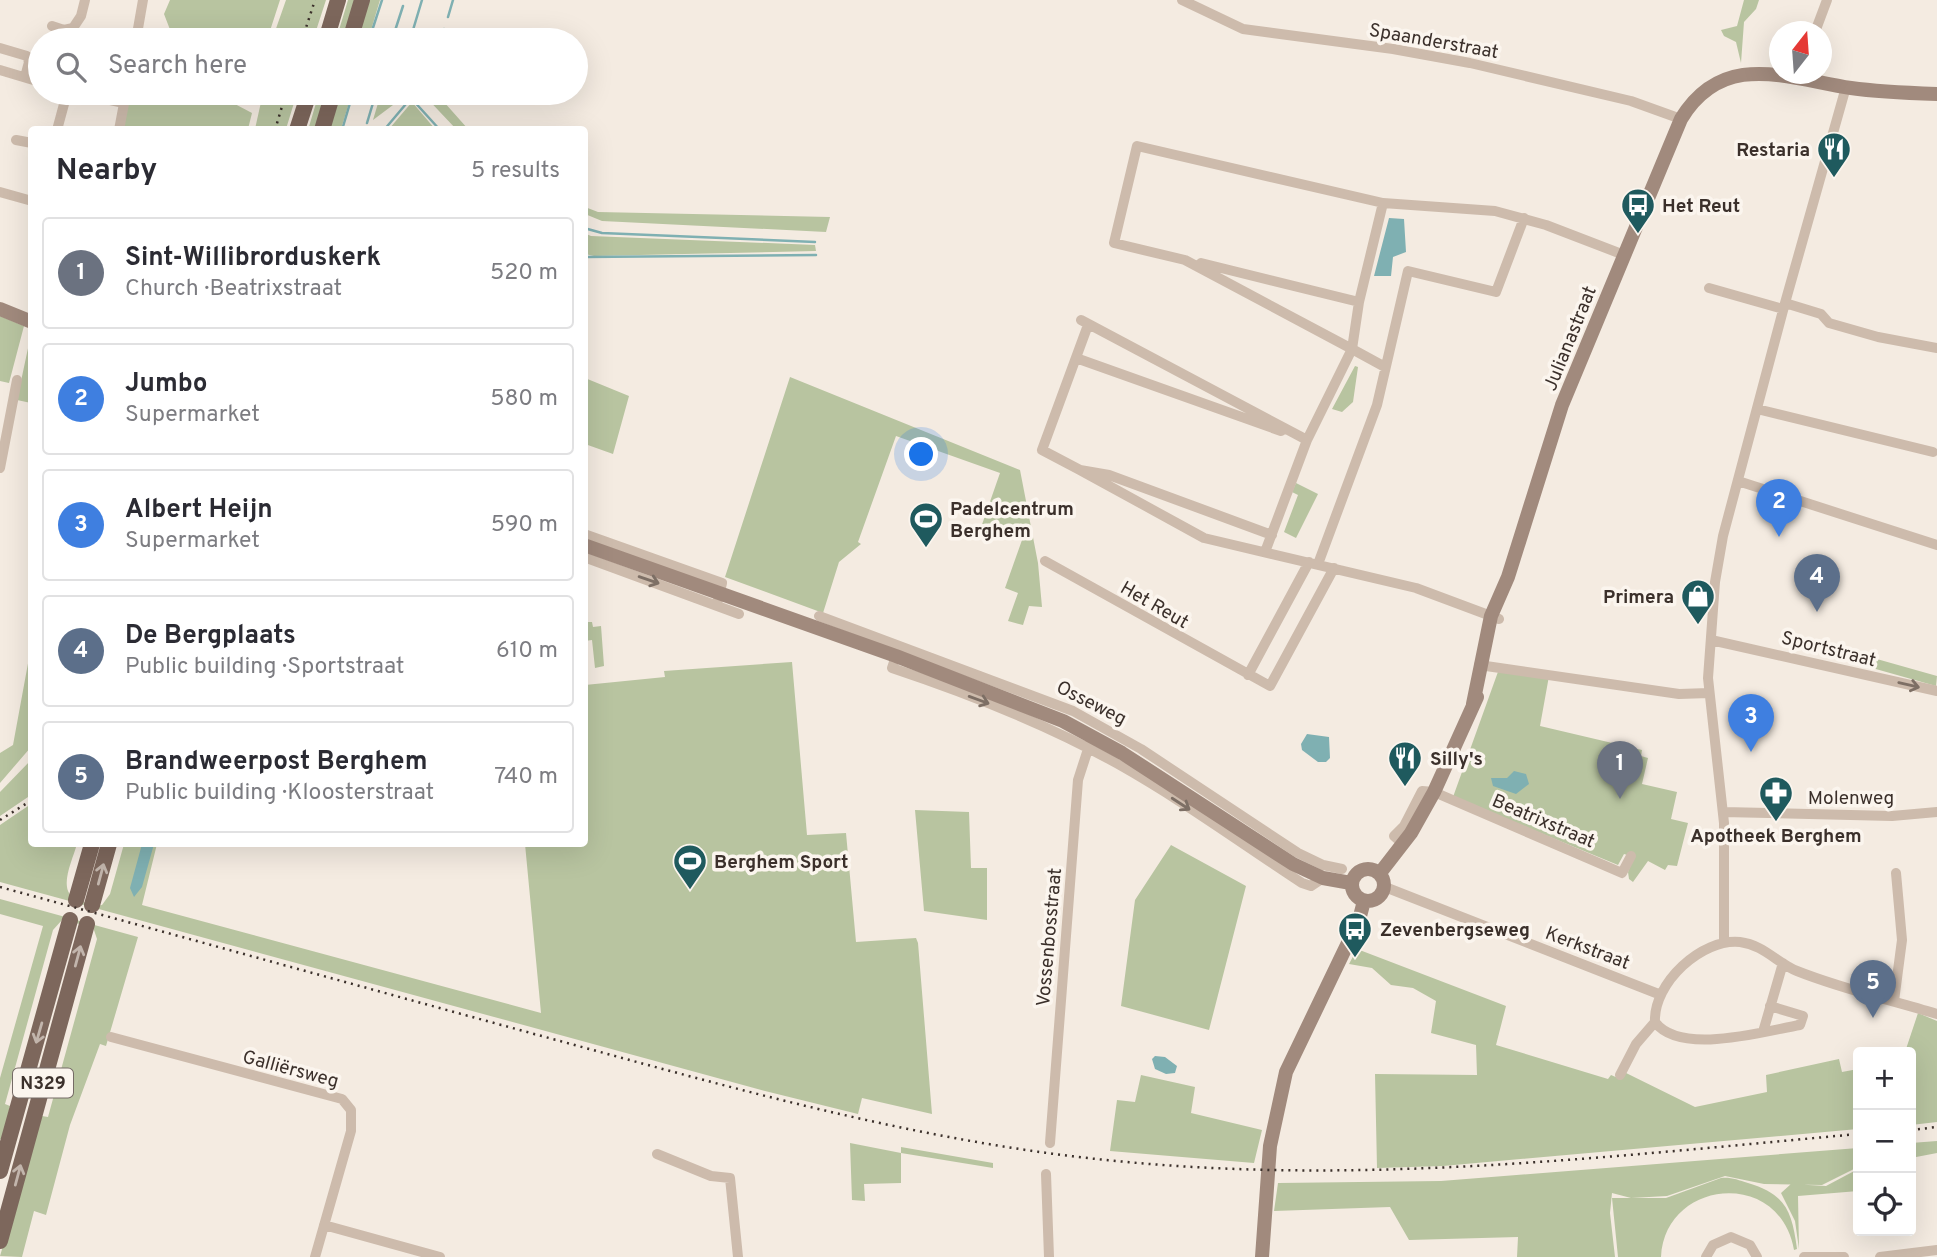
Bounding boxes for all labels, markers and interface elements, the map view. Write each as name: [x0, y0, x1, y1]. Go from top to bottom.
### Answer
street label: Spaanderstraat: [1367, 19, 1500, 65]
north arrow: [1769, 21, 1832, 84]
search box: [28, 28, 588, 105]
icon: search: [52, 48, 90, 86]
text: Search here: [108, 50, 247, 83]
restaurant icon: Restaria: [1815, 130, 1853, 179]
place label: Restaria: [1736, 139, 1810, 163]
text: Nearby: [56, 153, 157, 190]
text: 5 results: [471, 157, 560, 186]
bus stop icon: Het Reut: [1619, 186, 1657, 235]
place label: Het Reut: [1662, 195, 1740, 219]
text: Sint-Willibrorduskerk: [125, 242, 381, 275]
text: 1: [76, 259, 86, 288]
text: 520 m: [490, 259, 558, 288]
text: Church · Beatrixstraat: [125, 275, 342, 304]
street label: Julianastraat: [1539, 283, 1603, 395]
text: Jumbo: [125, 368, 208, 401]
text: 2: [74, 385, 88, 414]
text: 580 m: [490, 385, 558, 414]
text: Supermarket: [125, 401, 260, 430]
your location: [904, 437, 938, 471]
pin: 2: [1756, 479, 1802, 537]
text: Albert Heijn: [125, 494, 273, 527]
place label: Padelcentrum Berghem: [950, 498, 1074, 544]
sports icon: Padelcentrum Berghem: [907, 500, 945, 549]
text: 3: [74, 511, 88, 540]
text: 590 m: [491, 511, 558, 540]
text: Supermarket: [125, 527, 260, 556]
pin: 4: [1794, 554, 1840, 612]
one-way arrow: [637, 575, 659, 587]
street label: Het Reut: [1115, 577, 1193, 635]
shop icon: Primera: [1679, 577, 1717, 626]
place label: Primera: [1603, 586, 1674, 610]
text: De Bergplaats: [125, 620, 296, 653]
street label: Sportstraat: [1779, 627, 1878, 673]
text: 4: [74, 637, 88, 666]
text: 610 m: [496, 637, 558, 666]
text: Public building · Sportstraat: [125, 653, 404, 682]
street label: Osseweg: [1052, 676, 1130, 732]
one-way arrow: [1897, 679, 1920, 692]
pin: 3: [1728, 694, 1774, 752]
one-way arrow: [968, 695, 989, 707]
restaurant icon: Silly's: [1386, 739, 1424, 788]
pin: 1: [1597, 741, 1643, 799]
text: Brandweerpost Berghem: [125, 746, 427, 779]
place label: Silly's: [1430, 748, 1483, 772]
text: 5: [74, 763, 88, 792]
text: 740 m: [494, 763, 558, 792]
pharmacy icon: Apotheek Berghem: [1757, 774, 1795, 823]
text: Public building · Kloosterstraat: [125, 779, 434, 808]
street label: Molenweg: [1808, 787, 1894, 811]
street label: Beatrixstraat: [1488, 789, 1598, 854]
one-way arrow: [1170, 797, 1190, 811]
place label: Apotheek Berghem: [1690, 825, 1862, 849]
sports icon: Berghem Sport: [671, 842, 709, 891]
place label: Berghem Sport: [714, 851, 848, 875]
one-way arrow: [95, 863, 108, 886]
street label: Vossenbosstraat: [1032, 867, 1068, 1008]
bus stop icon: Zevenbergseweg: [1336, 910, 1374, 959]
place label: Zevenbergseweg: [1380, 919, 1530, 943]
street label: Kerkstraat: [1542, 922, 1633, 976]
one-way arrow: [72, 945, 85, 968]
pin: 5: [1850, 960, 1896, 1018]
one-way arrow: [31, 1022, 44, 1044]
street label: Galliërsweg: [240, 1046, 341, 1094]
map controls: [1853, 1047, 1916, 1236]
button: +: [1853, 1047, 1916, 1110]
road number: N329: [13, 1068, 73, 1098]
button: −: [1853, 1110, 1916, 1173]
one-way arrow: [12, 1164, 25, 1187]
button: locate: [1853, 1173, 1916, 1236]

